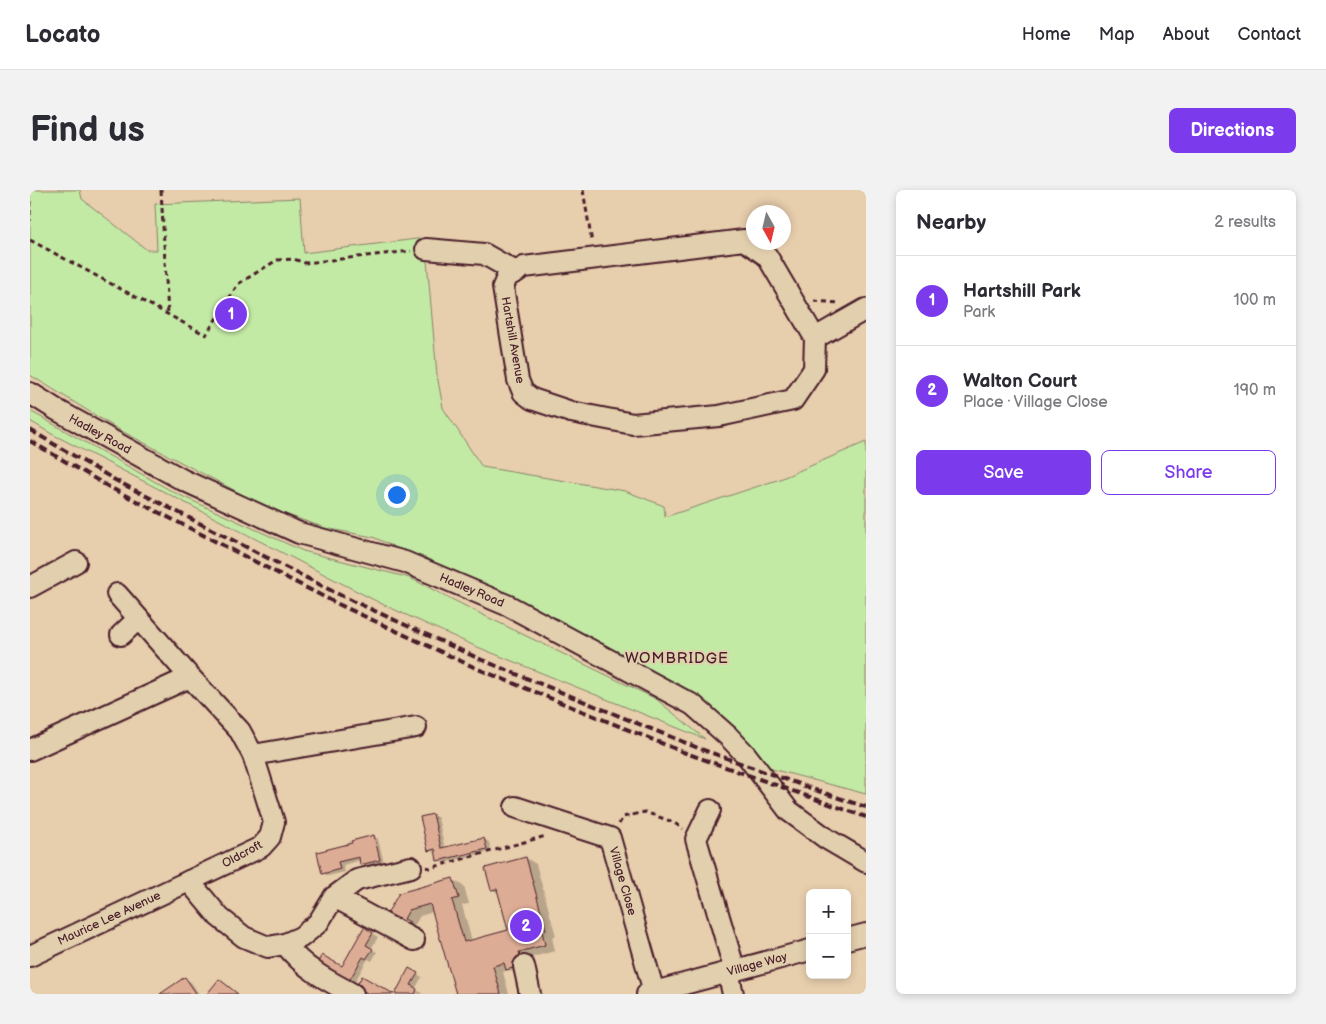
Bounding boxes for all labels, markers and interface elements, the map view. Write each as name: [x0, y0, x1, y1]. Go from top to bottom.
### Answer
text: Locato: [25, 20, 100, 49]
text: Home: [1022, 24, 1071, 45]
text: Map: [1099, 24, 1135, 45]
text: About: [1163, 24, 1210, 45]
text: Contact: [1238, 24, 1301, 45]
button: Directions: [1169, 108, 1296, 153]
text: Find us: [30, 109, 145, 152]
north arrow: [746, 205, 791, 250]
text: Nearby: [916, 210, 986, 235]
text: 2 results: [1214, 213, 1276, 232]
text: Hartshill Park: [963, 280, 1081, 303]
text: 1: [929, 291, 935, 310]
text: 100 m: [1233, 291, 1276, 310]
pin: 1: [215, 295, 247, 333]
street label: Hartshill Avenue: [497, 296, 528, 385]
text: Park: [963, 303, 995, 322]
text: Walton Court: [963, 370, 1077, 393]
text: 2: [927, 381, 937, 400]
text: 190 m: [1234, 381, 1276, 400]
text: Place · Village Close: [963, 393, 1108, 412]
street label: Hadley Road: [66, 411, 134, 458]
button: Save: [916, 450, 1091, 495]
button: Share: [1101, 450, 1276, 495]
your location: [384, 482, 410, 508]
street label: Hadley Road: [437, 570, 507, 611]
district label: WOMBRIDGE: [625, 649, 729, 668]
street label: Oldcroft: [220, 838, 265, 871]
street label: Village Close: [606, 845, 639, 917]
street label: Maurice Lee Avenue: [55, 888, 163, 949]
map controls: [806, 889, 851, 979]
button: +: [806, 889, 851, 934]
pin: 2: [510, 907, 542, 945]
button: −: [806, 934, 851, 979]
street label: Village Way: [725, 949, 789, 980]

